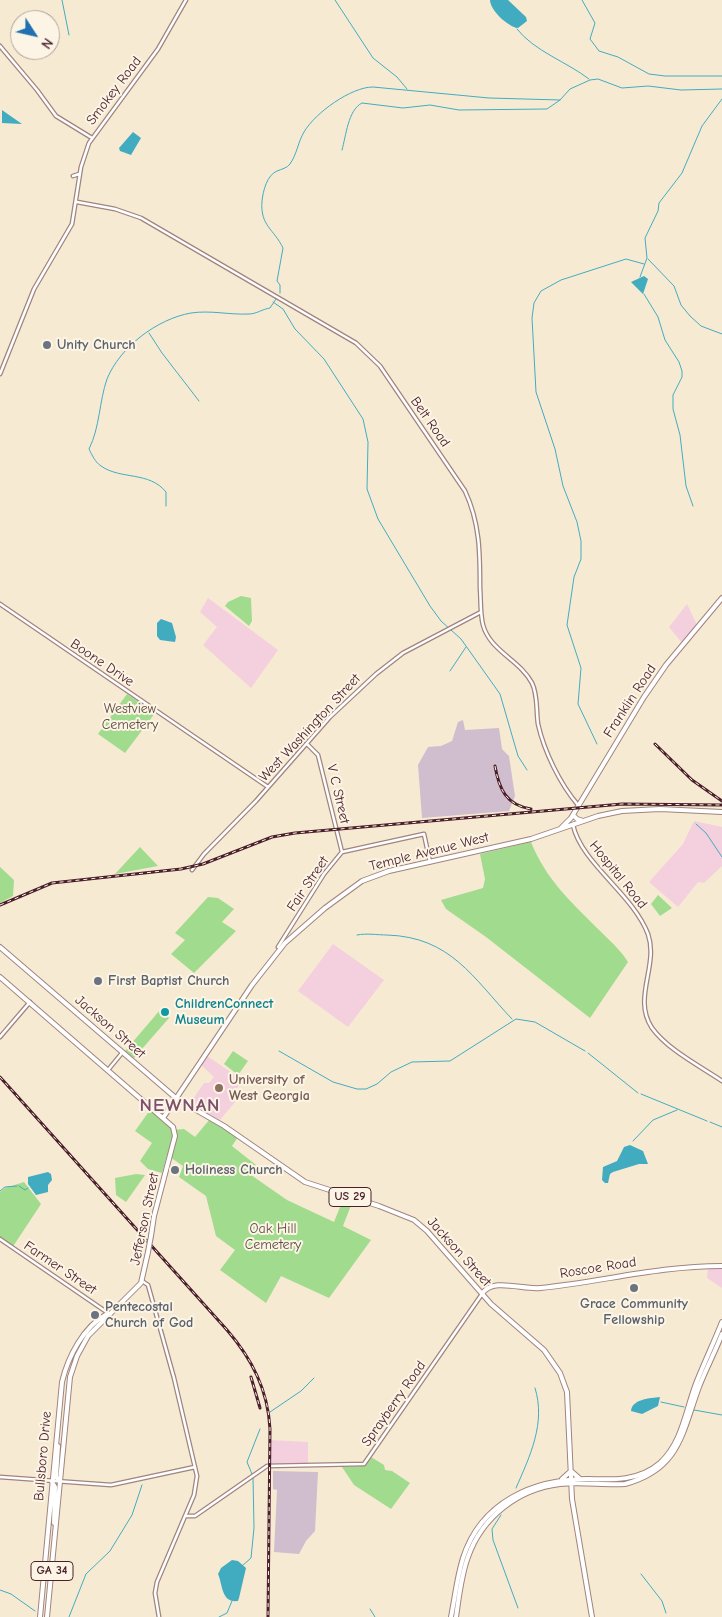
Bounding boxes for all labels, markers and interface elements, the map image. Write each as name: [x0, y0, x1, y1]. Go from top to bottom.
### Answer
north arrow: [10, 10, 60, 60]
text: N: [37, 35, 56, 52]
street label: Smokey Road: [83, 53, 145, 129]
place label: Unity Church: [57, 337, 136, 353]
marker: Unity Church: [41, 339, 53, 351]
street label: Belt Road: [407, 394, 453, 450]
street label: Boone Drive: [67, 636, 137, 690]
street label: Franklin Road: [600, 661, 660, 741]
street label: West Washington Street: [256, 671, 364, 785]
park label: Westview Cemetery: [102, 701, 158, 734]
street label: V C Street: [323, 763, 353, 825]
street label: Temple Avenue West: [368, 829, 490, 875]
street label: Hospital Road: [585, 838, 651, 912]
street label: Fair Street: [283, 853, 333, 915]
place label: First Baptist Church: [108, 973, 229, 989]
marker: First Baptist Church: [92, 975, 104, 987]
street label: Jackson Street: [71, 992, 149, 1062]
place label: ChildrenConnect Museum: [175, 996, 273, 1028]
marker: ChildrenConnect Museum: [159, 1006, 171, 1018]
place label: University of West Georgia: [229, 1072, 310, 1104]
marker: University of West Georgia: [213, 1082, 225, 1094]
district label: NEWNAN: [139, 1095, 221, 1117]
place label: Holiness Church: [185, 1162, 283, 1178]
marker: Holiness Church: [169, 1164, 181, 1176]
street label: Jefferson Street: [127, 1171, 163, 1267]
road number: US 29: [329, 1188, 371, 1206]
street label: Jackson Street: [423, 1214, 495, 1290]
park label: Oak Hill Cemetery: [245, 1221, 301, 1254]
street label: Farmer Street: [21, 1238, 99, 1298]
street label: Roscoe Road: [558, 1254, 638, 1282]
marker: Grace Community Fellowship: [628, 1282, 640, 1294]
place label: Grace Community Fellowship: [580, 1296, 688, 1328]
place label: Pentecostal Church of God: [105, 1299, 193, 1331]
marker: Pentecostal Church of God: [89, 1309, 101, 1321]
street label: Sprayberry Road: [358, 1358, 430, 1450]
street label: Bullsboro Drive: [31, 1410, 55, 1502]
road number: GA 34: [31, 1562, 73, 1580]

